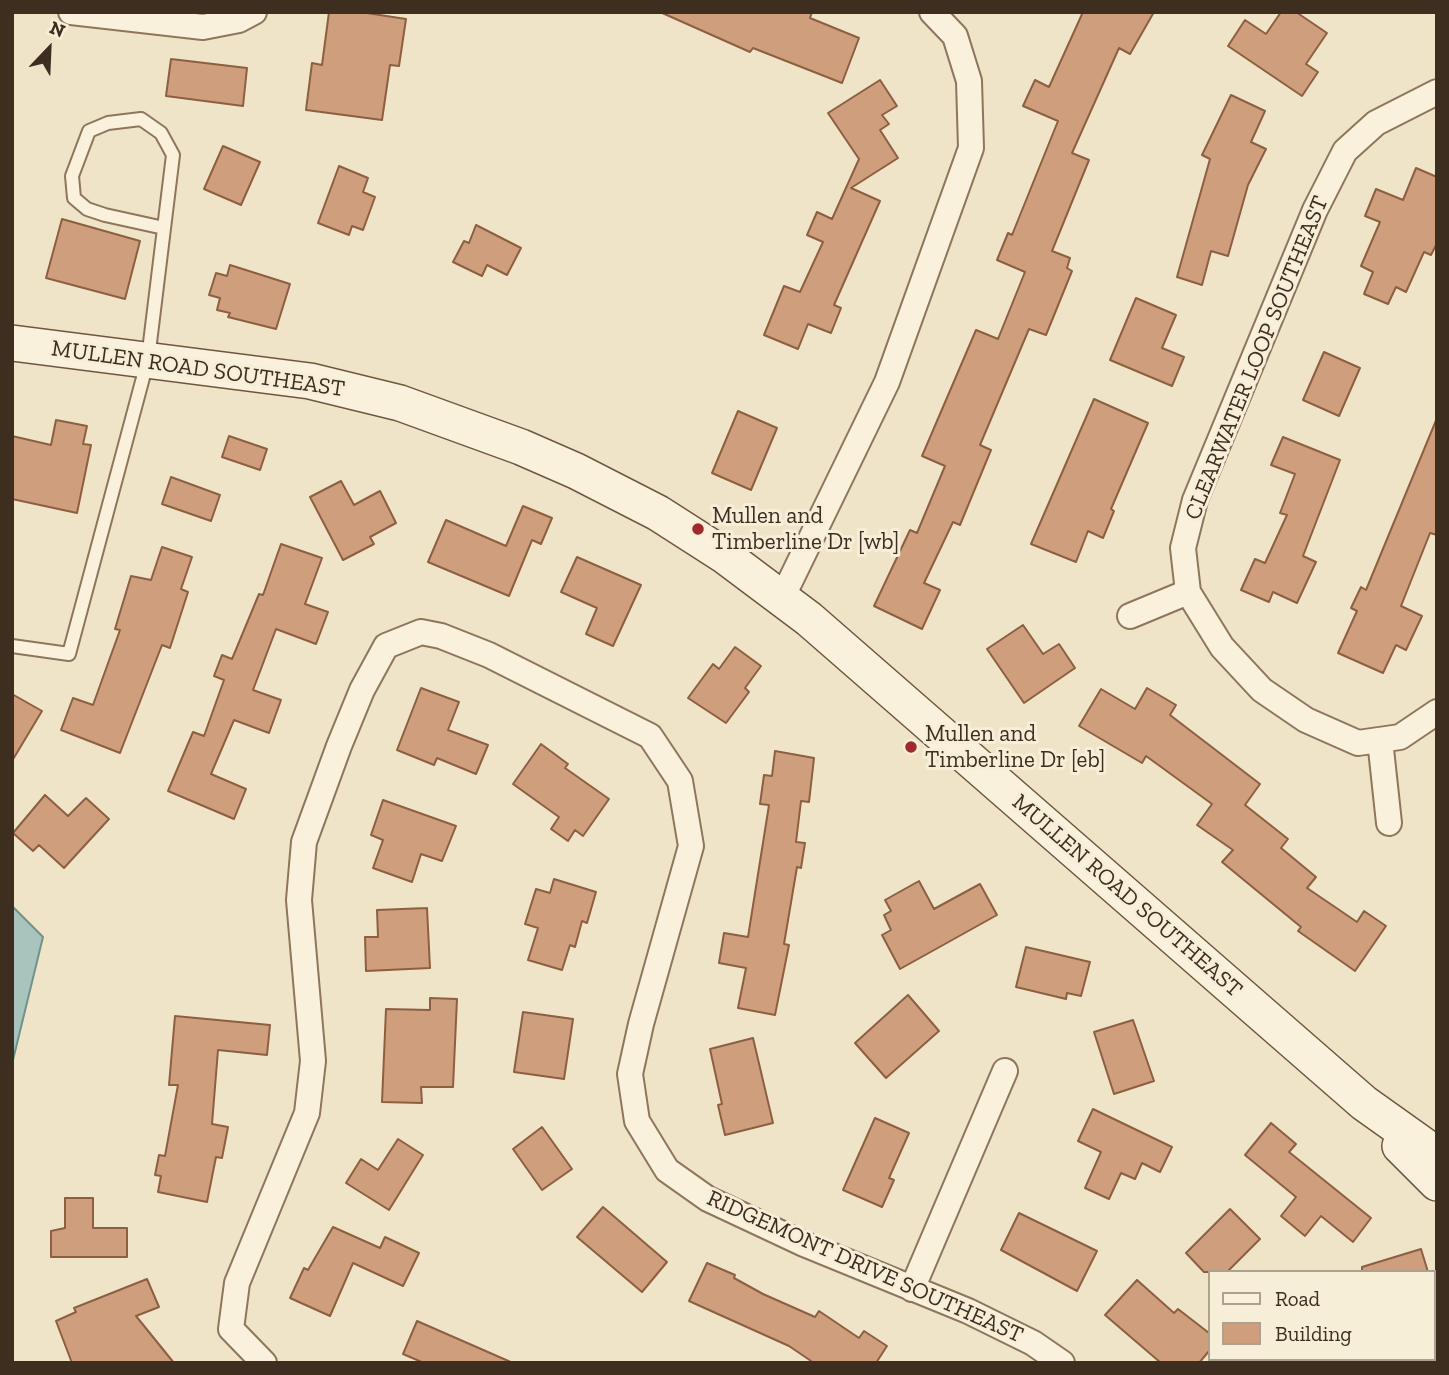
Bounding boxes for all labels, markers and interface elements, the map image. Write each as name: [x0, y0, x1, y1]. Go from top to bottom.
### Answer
north arrow: [14, 14, 84, 84]
text: N: [46, 16, 69, 43]
street label: CLEARWATER LOOP SOUTHEAST: [1179, 192, 1335, 524]
street label: MULLEN ROAD SOUTHEAST: [50, 335, 346, 403]
place label: Mullen and Timberline Dr [wb]: [712, 502, 899, 556]
marker: Mullen and Timberline Dr [wb]: [690, 521, 706, 537]
place label: Mullen and Timberline Dr [eb]: [925, 720, 1105, 774]
marker: Mullen and Timberline Dr [eb]: [903, 739, 919, 755]
street label: MULLEN ROAD SOUTHEAST: [1006, 789, 1248, 1003]
street label: RIDGEMONT DRIVE SOUTHEAST: [703, 1185, 1027, 1349]
legend: [1208, 1270, 1435, 1361]
text: Road: [1275, 1286, 1320, 1311]
text: Building: [1275, 1321, 1352, 1346]

